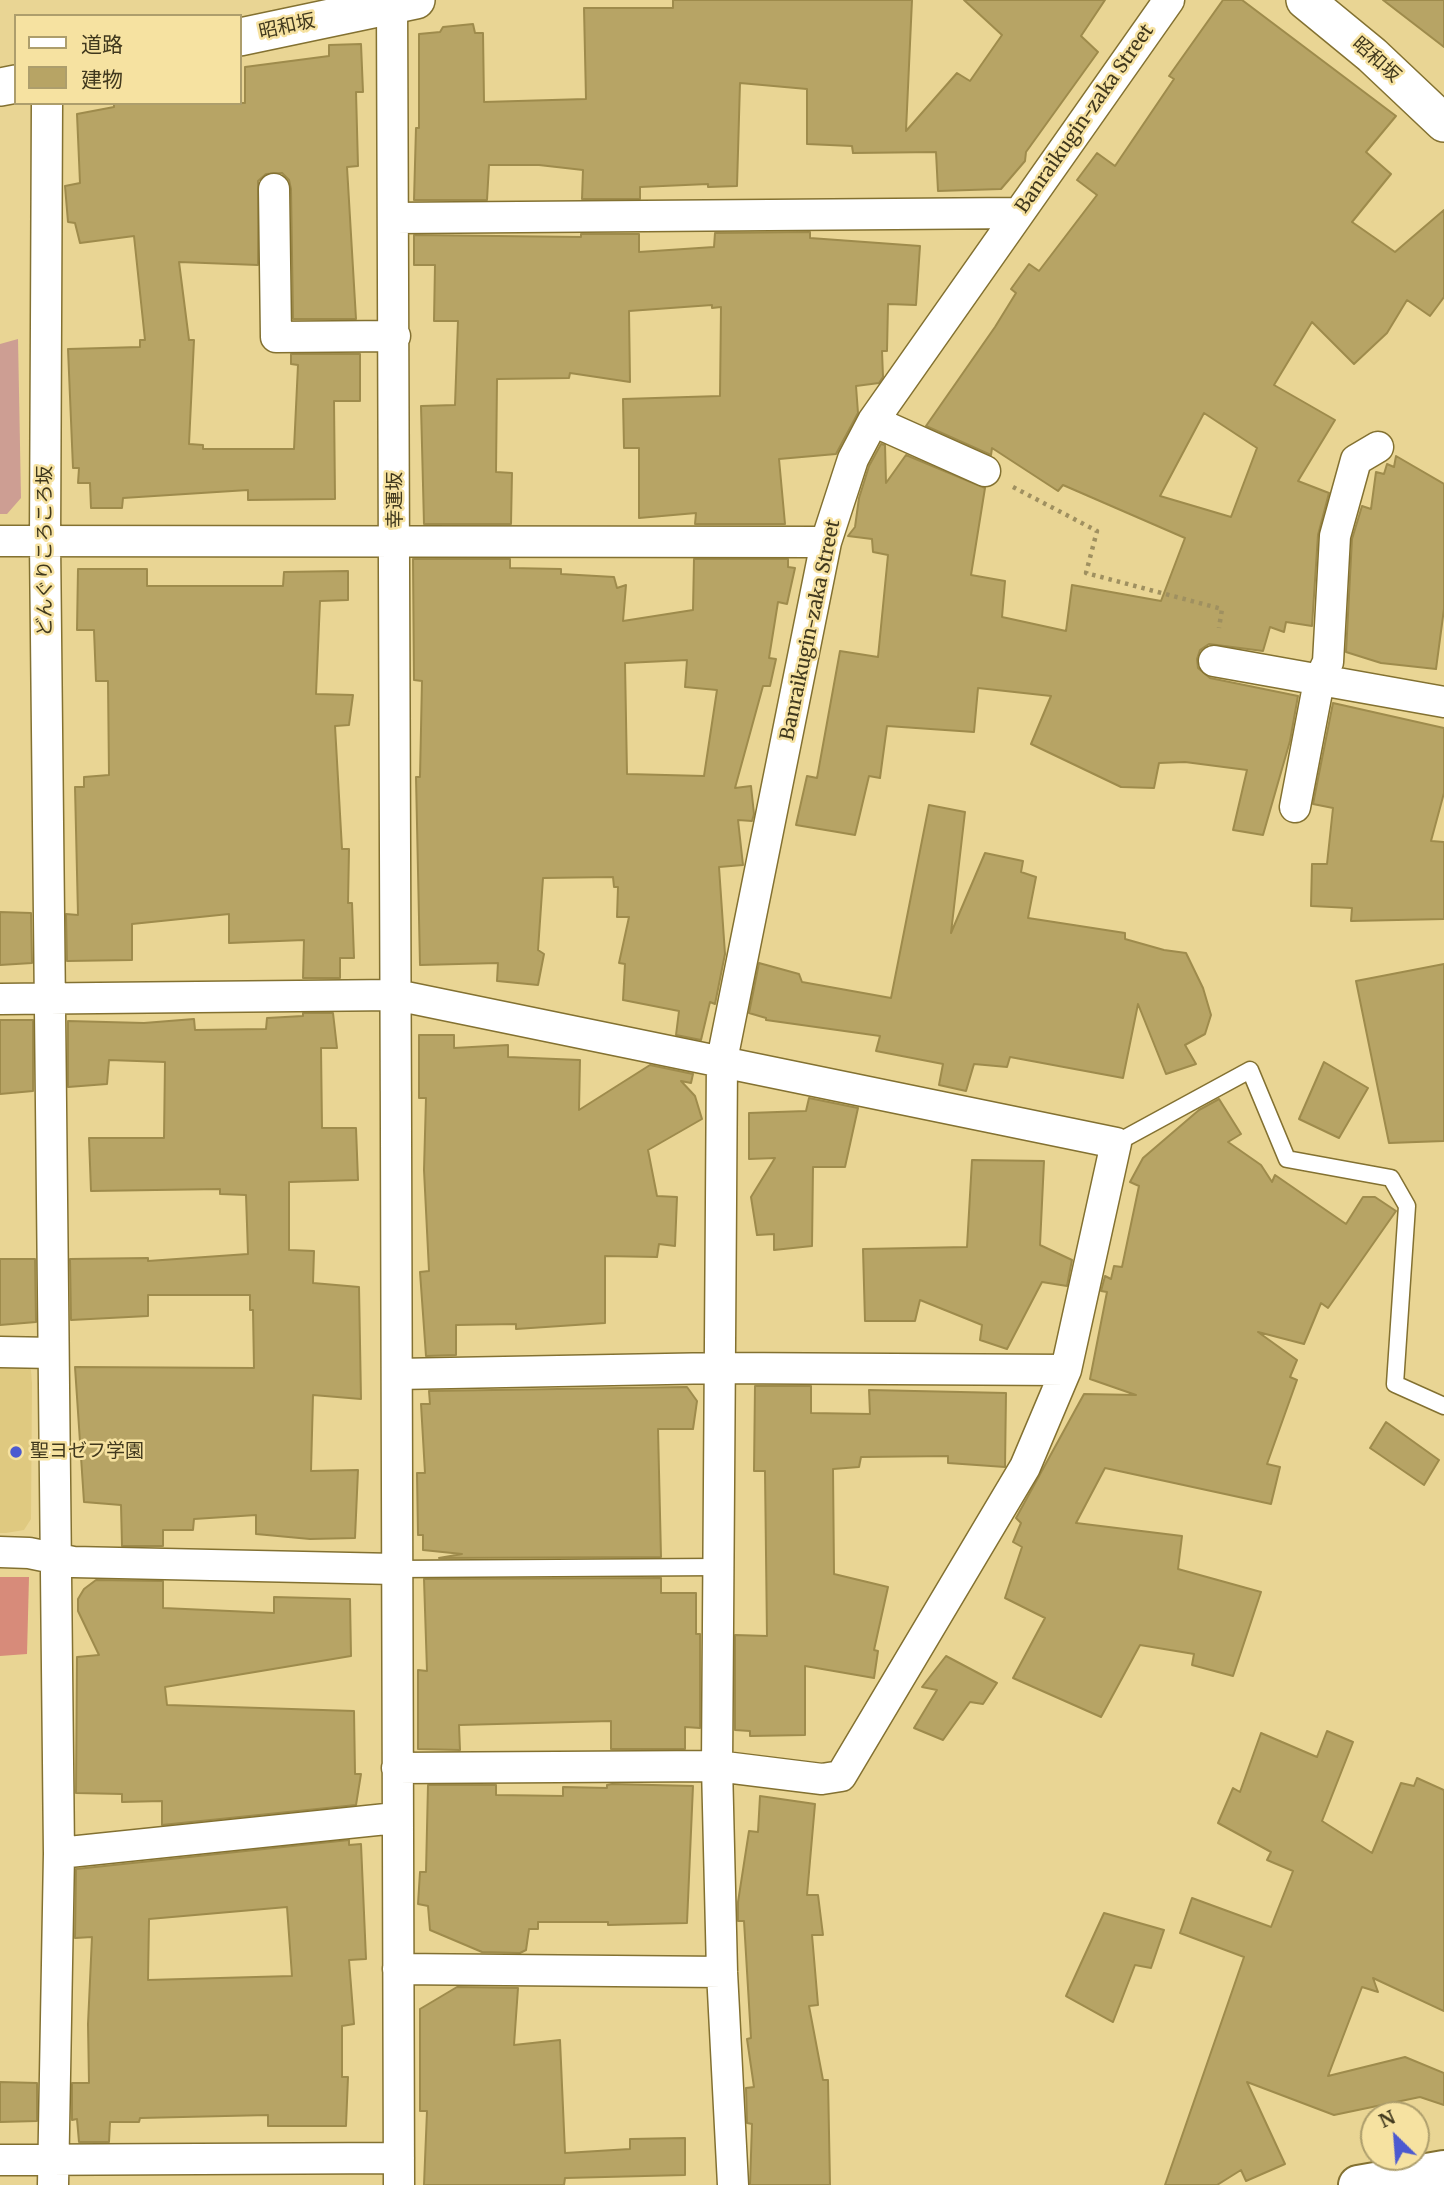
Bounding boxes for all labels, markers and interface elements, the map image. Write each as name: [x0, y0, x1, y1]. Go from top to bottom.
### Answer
street label: 昭和坂: [257, 10, 317, 44]
legend: [14, 14, 242, 105]
street label: Banraikugin-zaka Street: [1011, 20, 1159, 218]
text: 道路: [81, 31, 123, 58]
street label: 昭和坂: [1347, 32, 1405, 88]
text: 建物: [81, 66, 123, 93]
street label: どんぐりころころ坂: [35, 466, 57, 636]
street label: 幸運坂: [385, 472, 407, 528]
street label: Banraikugin-zaka Street: [776, 518, 846, 742]
place label: 聖ヨゼフ学園: [30, 1441, 144, 1463]
marker: 聖ヨゼフ学園: [8, 1444, 24, 1460]
north arrow: [1360, 2101, 1430, 2171]
text: N: [1375, 2105, 1399, 2133]

